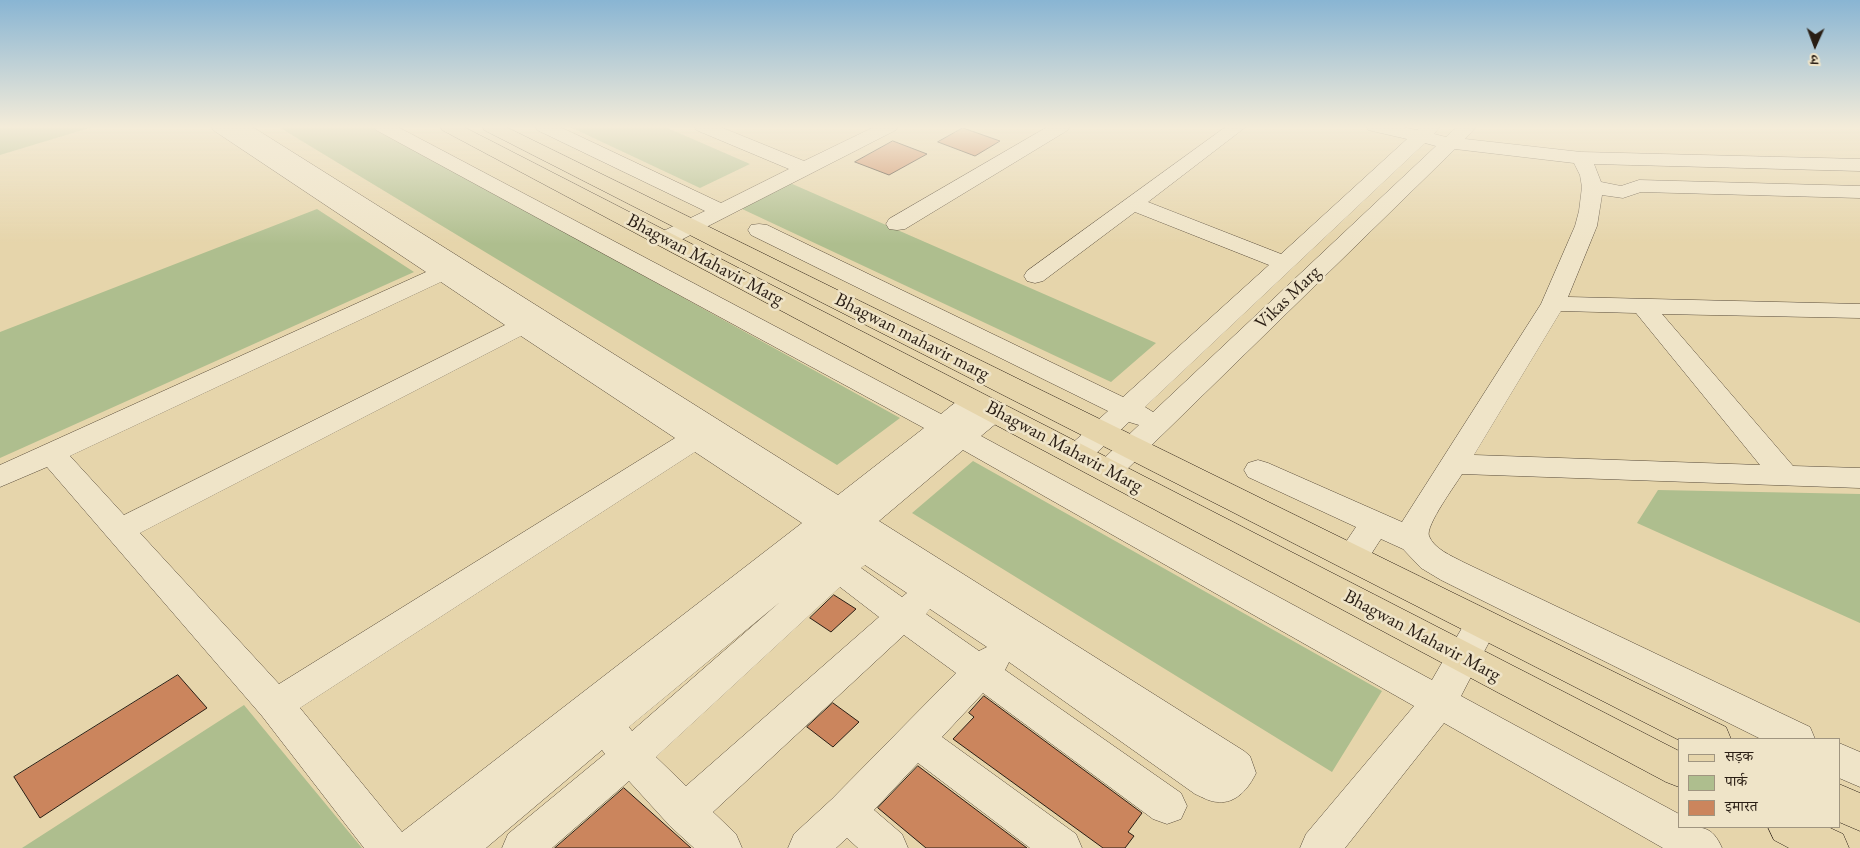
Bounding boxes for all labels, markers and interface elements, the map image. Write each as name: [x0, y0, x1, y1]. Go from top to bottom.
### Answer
north arrow: [1790, 20, 1840, 70]
text: उ: [1811, 51, 1818, 69]
street label: Bhagwan Mahavir Marg: [623, 209, 787, 311]
street label: Vikas Marg: [1250, 261, 1326, 335]
street label: Bhagwan mahavir marg: [831, 288, 993, 386]
street label: Bhagwan Mahavir Marg: [982, 396, 1146, 498]
street label: Bhagwan Mahavir Marg: [1340, 585, 1504, 687]
legend: [1678, 738, 1840, 828]
text: सड़क: [1725, 746, 1753, 765]
text: पार्क: [1725, 771, 1747, 790]
text: इमारत: [1725, 796, 1758, 815]

